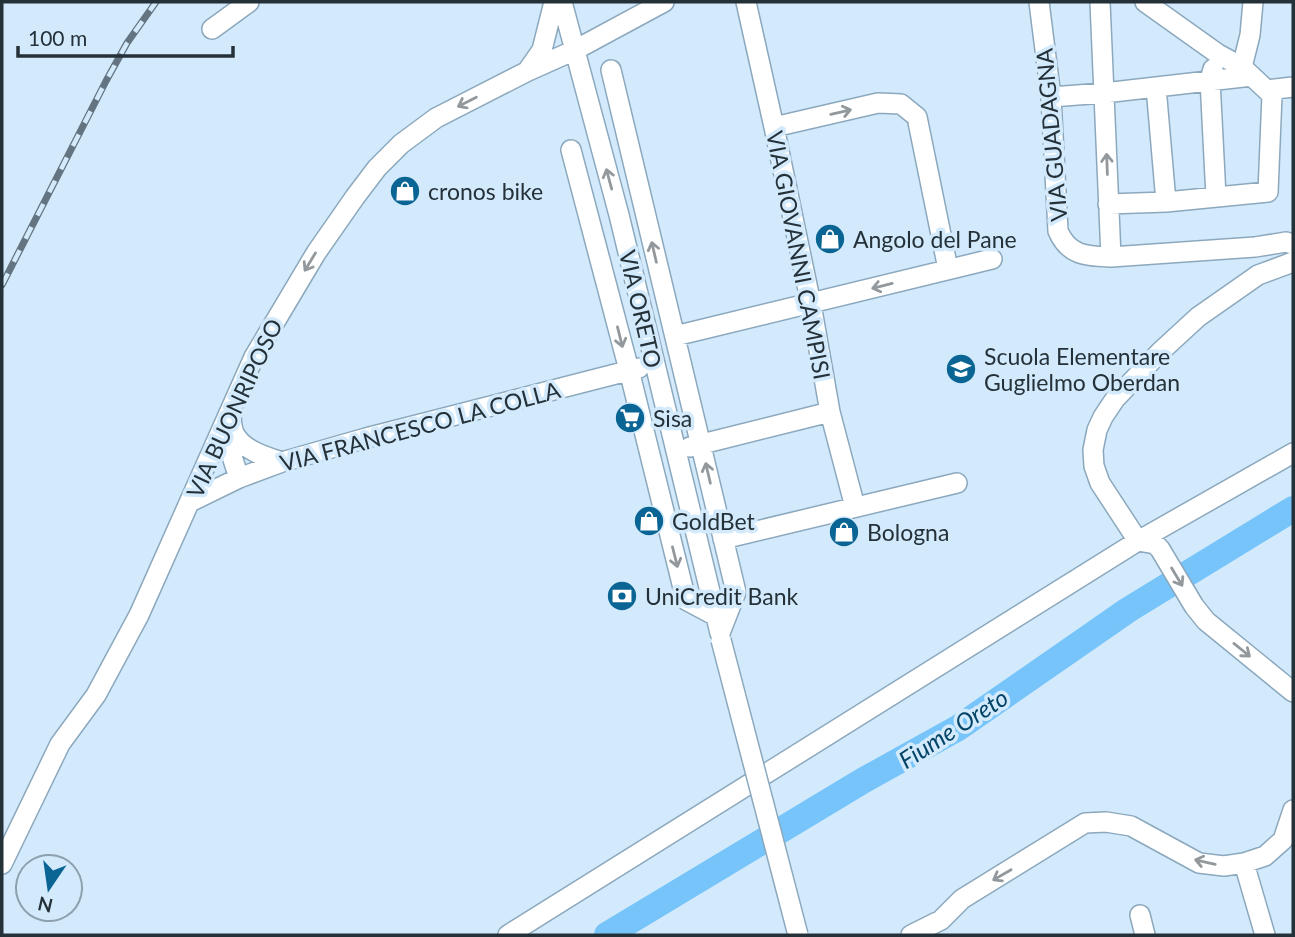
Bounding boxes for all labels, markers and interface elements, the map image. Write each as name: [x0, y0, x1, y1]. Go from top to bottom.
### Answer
scale bar: [18, 14, 233, 58]
text: 100 m: [28, 25, 87, 50]
street label: VIA GUADAGNA: [1029, 47, 1073, 223]
one-way arrow: [457, 96, 478, 110]
one-way arrow: [829, 104, 852, 118]
street label: VIA GIOVANNI CAMPISI: [761, 128, 837, 382]
one-way arrow: [1100, 153, 1113, 176]
one-way arrow: [602, 168, 615, 191]
shop icon: cronos bike: [388, 174, 422, 208]
place label: cronos bike: [428, 177, 543, 205]
shop icon: Angolo del Pane: [813, 222, 847, 256]
place label: Angolo del Pane: [853, 225, 1017, 253]
one-way arrow: [647, 241, 661, 264]
street label: VIA ORETO: [614, 247, 668, 371]
one-way arrow: [303, 251, 317, 271]
one-way arrow: [871, 280, 893, 293]
street label: VIA BUONRIPOSO: [180, 314, 288, 502]
one-way arrow: [614, 325, 627, 348]
place label: Scuola Elementare Guglielmo Oberdan: [984, 342, 1180, 396]
school or university icon: Scuola Elementare Guglielmo Oberdan: [944, 352, 978, 386]
street label: VIA FRANCESCO LA COLLA: [277, 375, 564, 477]
supermarket icon: Sisa: [613, 401, 647, 435]
place label: Sisa: [653, 404, 692, 432]
one-way arrow: [700, 462, 714, 485]
shop icon: GoldBet: [632, 504, 666, 538]
place label: GoldBet: [672, 507, 756, 535]
shop icon: Bologna: [827, 515, 861, 549]
place label: Bologna: [867, 518, 949, 546]
one-way arrow: [669, 546, 682, 568]
one-way arrow: [1171, 567, 1185, 587]
bank icon: UniCredit Bank: [605, 579, 639, 613]
place label: UniCredit Bank: [645, 582, 799, 610]
one-way arrow: [1233, 643, 1251, 658]
water label: Fiume Oreto: [893, 682, 1013, 774]
north arrow: [14, 853, 84, 923]
one-way arrow: [1194, 855, 1217, 869]
one-way arrow: [992, 868, 1012, 882]
text: N: [35, 892, 55, 918]

